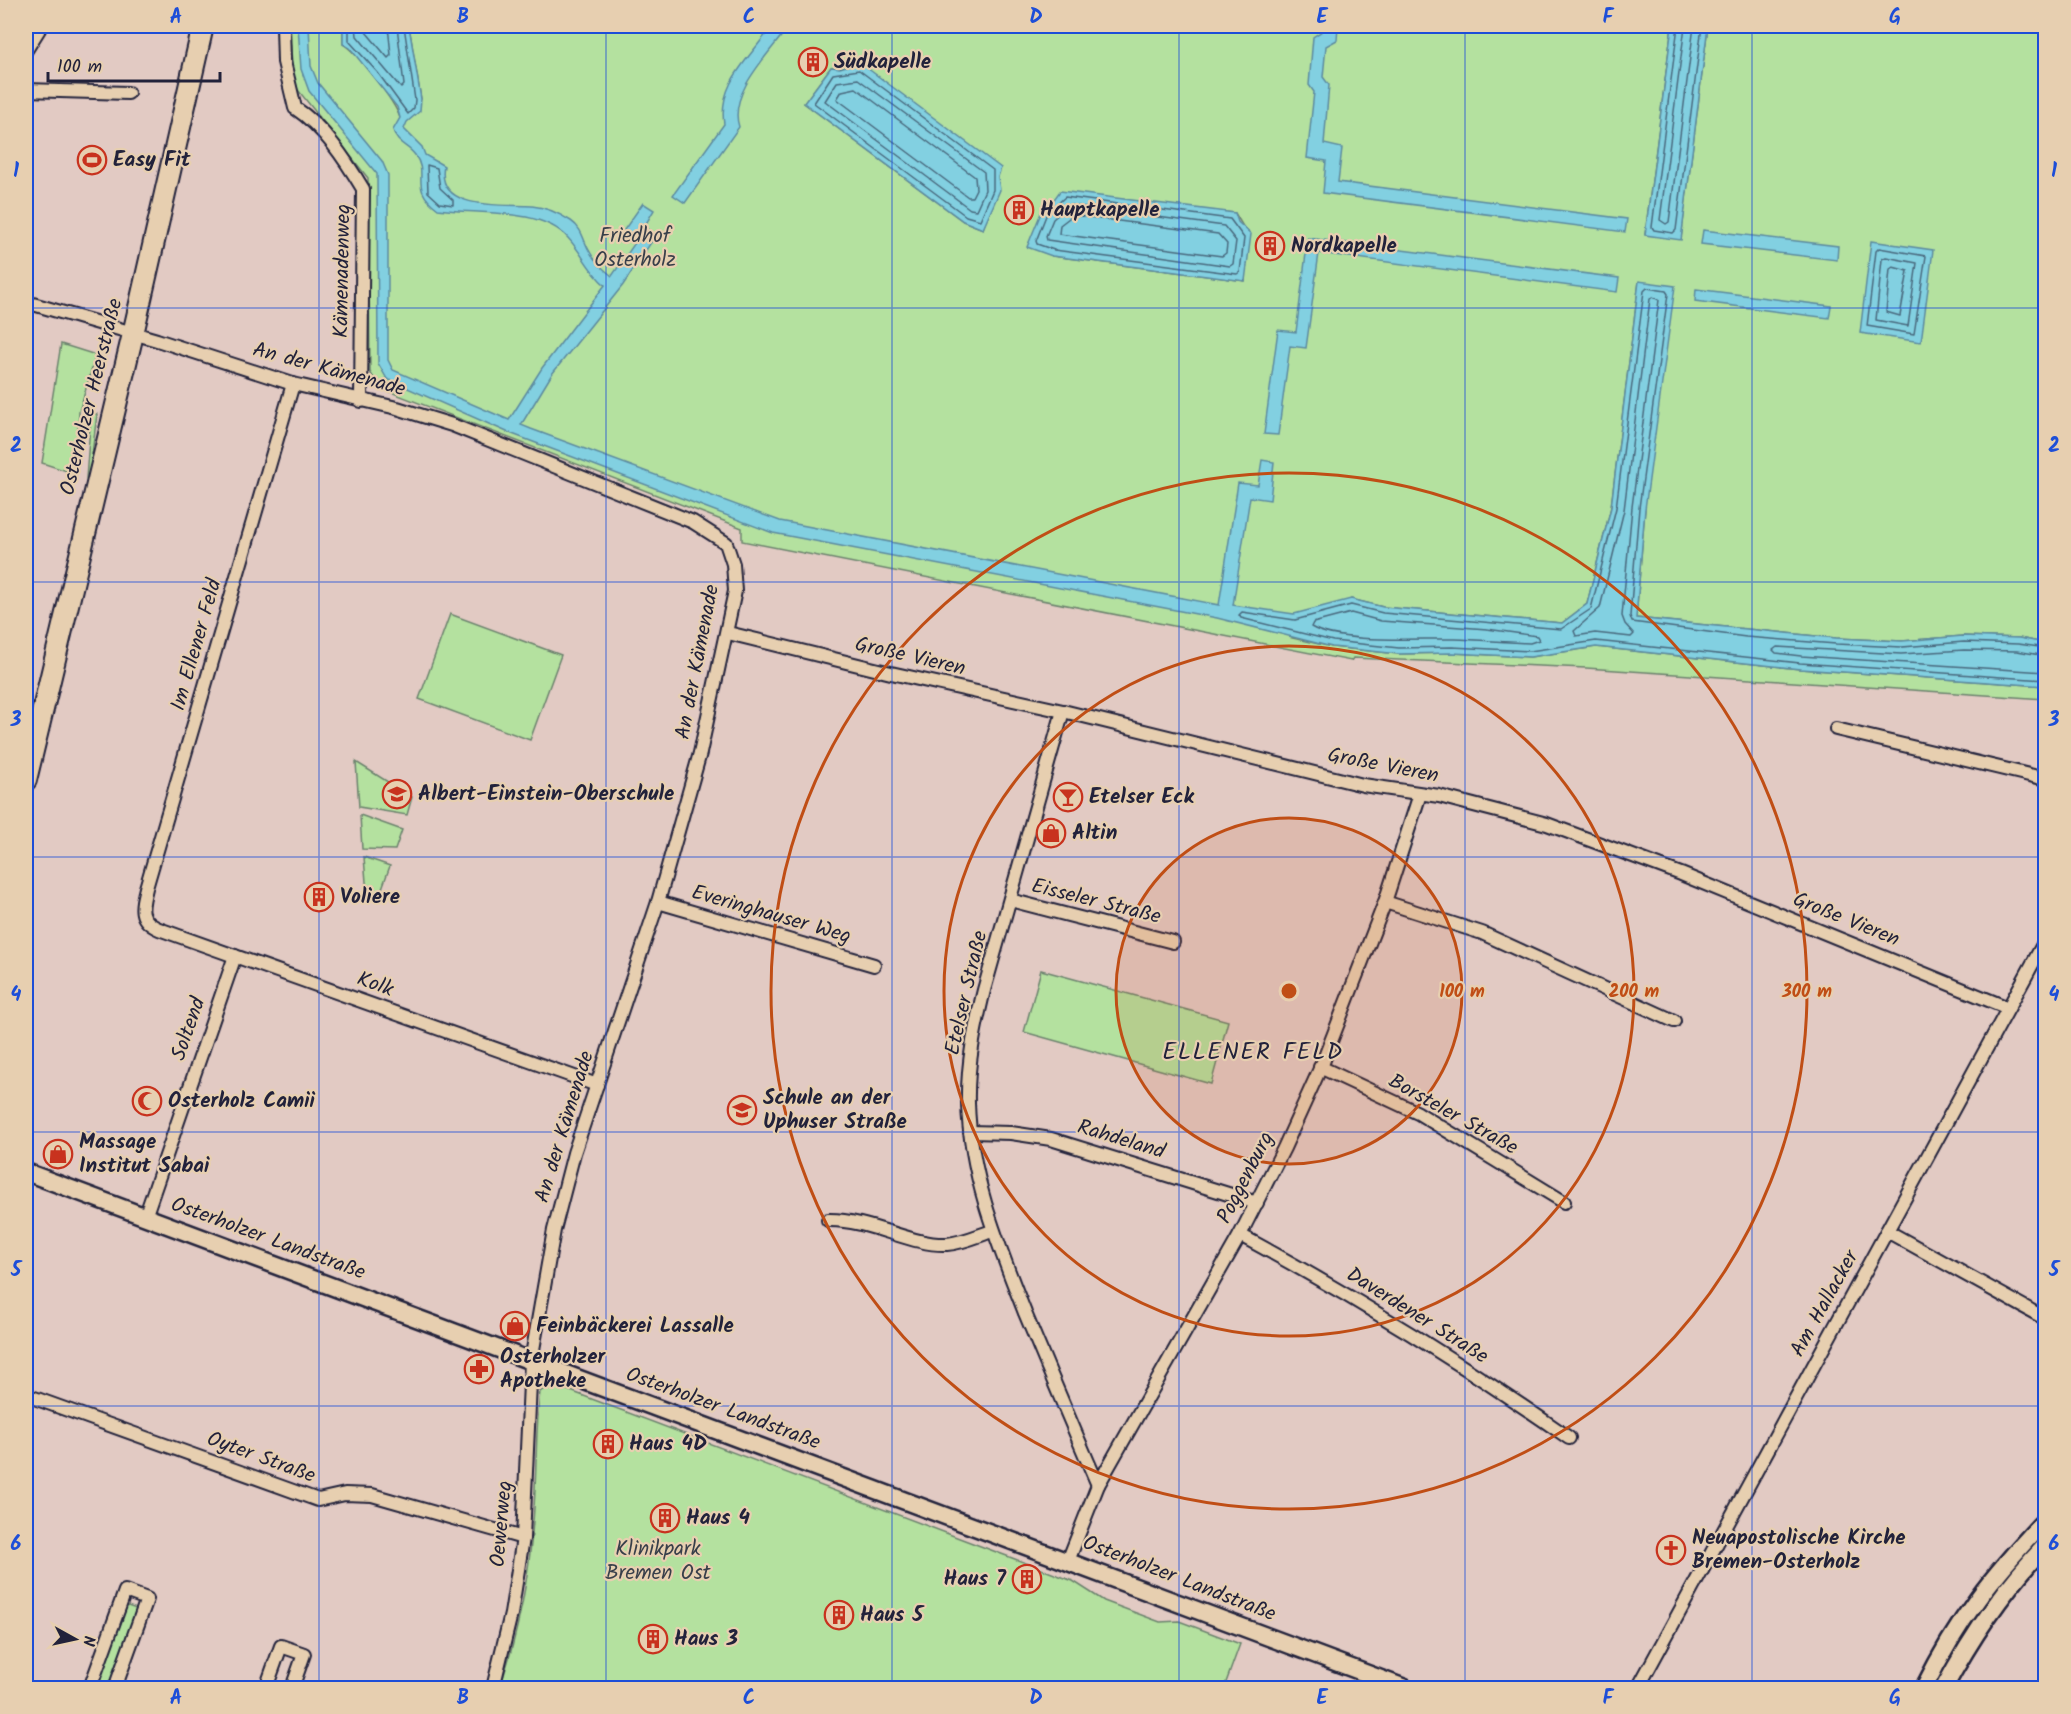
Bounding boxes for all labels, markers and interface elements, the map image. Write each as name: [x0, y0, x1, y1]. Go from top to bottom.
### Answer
text: A: [170, 2, 182, 34]
text: B: [457, 2, 469, 34]
text: C: [743, 2, 755, 34]
text: D: [1029, 2, 1043, 34]
text: E: [1316, 2, 1328, 34]
text: F: [1603, 2, 1615, 34]
text: G: [1889, 2, 1901, 34]
scale bar: [48, 45, 220, 83]
building icon: Südkapelle: [797, 46, 829, 78]
place label: Südkapelle: [834, 46, 931, 79]
text: 100 m: [57, 53, 102, 82]
sports icon: Easy Fit: [76, 144, 108, 176]
place label: Easy Fit: [113, 144, 191, 177]
text: 1: [13, 156, 19, 188]
text: 1: [2051, 156, 2057, 188]
building icon: Hauptkapelle: [1003, 194, 1035, 226]
place label: Hauptkapelle: [1040, 194, 1159, 227]
street label: Kämenadenweg: [325, 204, 361, 338]
park label: Friedhof Osterholz: [594, 220, 676, 277]
building icon: Nordkapelle: [1254, 230, 1286, 262]
place label: Nordkapelle: [1291, 230, 1397, 263]
street label: Osterholzer Heerstraße: [52, 295, 133, 499]
street label: An der Kämenade: [249, 334, 410, 406]
text: 2: [10, 431, 22, 463]
text: 2: [2048, 431, 2060, 463]
street label: Im Ellener Feld: [162, 575, 232, 715]
street label: An der Kämenade: [667, 581, 729, 742]
street label: Große Vieren: [851, 628, 969, 686]
text: 3: [10, 705, 22, 737]
text: 3: [2048, 705, 2060, 737]
street label: Große Vieren: [1325, 739, 1441, 793]
school or university icon: Albert-Einstein-Oberschule: [381, 778, 413, 810]
place label: Albert-Einstein-Oberschule: [418, 778, 674, 811]
bar icon: Etelser Eck: [1052, 781, 1084, 813]
place label: Etelser Eck: [1089, 781, 1194, 814]
shop icon: Altin: [1035, 817, 1067, 849]
place label: Altin: [1072, 817, 1117, 850]
street label: Eisseler Straße: [1028, 870, 1165, 934]
street label: Everinghauser Weg: [687, 876, 855, 954]
building icon: Voliere: [303, 881, 335, 913]
place label: Voliere: [340, 881, 400, 914]
street label: Große Vieren: [1788, 884, 1904, 956]
street label: Etelser Straße: [937, 927, 997, 1058]
street label: Kolk: [352, 963, 398, 1007]
text: 100 m: [1439, 978, 1485, 1007]
text: 200 m: [1609, 978, 1660, 1007]
text: 300 m: [1781, 978, 1832, 1007]
text: 4: [11, 980, 22, 1012]
text: 4: [2049, 980, 2060, 1012]
centre of rings: [1279, 981, 1299, 1001]
street label: Soltend: [163, 992, 215, 1065]
district label: ELLENER FELD: [1162, 1033, 1344, 1072]
street label: An der Kämenade: [526, 1047, 604, 1207]
street label: Borsteler Straße: [1382, 1066, 1525, 1165]
place label: Schule an der Uphuser Straße: [763, 1082, 907, 1139]
mosque icon: Osterholz Camii: [131, 1085, 163, 1117]
place label: Osterholz Camii: [168, 1085, 316, 1118]
school or university icon: Schule an der Uphuser Straße: [726, 1094, 758, 1126]
street label: Rahdeland: [1073, 1111, 1169, 1169]
place label: Massage Institut Sabai: [79, 1126, 210, 1183]
street label: Poggenburg: [1209, 1126, 1283, 1230]
shop icon: Massage Institut Sabai: [42, 1138, 74, 1170]
street label: Osterholzer Landstraße: [166, 1188, 370, 1290]
street label: Am Hallacker: [1782, 1244, 1868, 1363]
text: 5: [10, 1255, 23, 1287]
text: 5: [2048, 1255, 2061, 1287]
street label: Daverdener Straße: [1339, 1259, 1495, 1373]
shop icon: Feinbäckerei Lassalle: [499, 1310, 531, 1342]
place label: Feinbäckerei Lassalle: [536, 1310, 734, 1343]
place label: Osterholzer Apotheke: [500, 1341, 606, 1398]
pharmacy icon: Osterholzer Apotheke: [463, 1353, 495, 1385]
street label: Osterholzer Landstraße: [621, 1358, 825, 1460]
street label: Oyter Straße: [202, 1423, 320, 1493]
building icon: Haus 4D: [592, 1428, 624, 1460]
place label: Haus 4D: [629, 1428, 707, 1461]
street label: Oewerweg: [482, 1480, 522, 1568]
building icon: Haus 4: [649, 1502, 681, 1534]
place label: Haus 4: [686, 1502, 750, 1535]
place label: Neuapostolische Kirche Bremen-Osterholz: [1692, 1522, 1905, 1579]
street label: Osterholzer Landstraße: [1077, 1527, 1281, 1631]
text: 6: [11, 1529, 22, 1561]
text: 6: [2049, 1529, 2060, 1561]
park label: Klinikpark Bremen Ost: [605, 1533, 712, 1590]
church icon: Neuapostolische Kirche Bremen-Osterholz: [1655, 1534, 1687, 1566]
place label: Haus 7: [944, 1563, 1007, 1596]
building icon: Haus 7: [1011, 1563, 1043, 1595]
building icon: Haus 5: [823, 1599, 855, 1631]
place label: Haus 5: [860, 1599, 925, 1632]
north arrow: [45, 1609, 105, 1669]
building icon: Haus 3: [637, 1623, 669, 1655]
place label: Haus 3: [674, 1623, 738, 1656]
text: N: [75, 1634, 101, 1648]
text: A: [170, 1683, 182, 1714]
text: B: [457, 1683, 469, 1714]
text: C: [743, 1683, 755, 1714]
text: D: [1029, 1683, 1043, 1714]
text: E: [1316, 1683, 1328, 1714]
text: F: [1603, 1683, 1615, 1714]
text: G: [1889, 1683, 1901, 1714]

